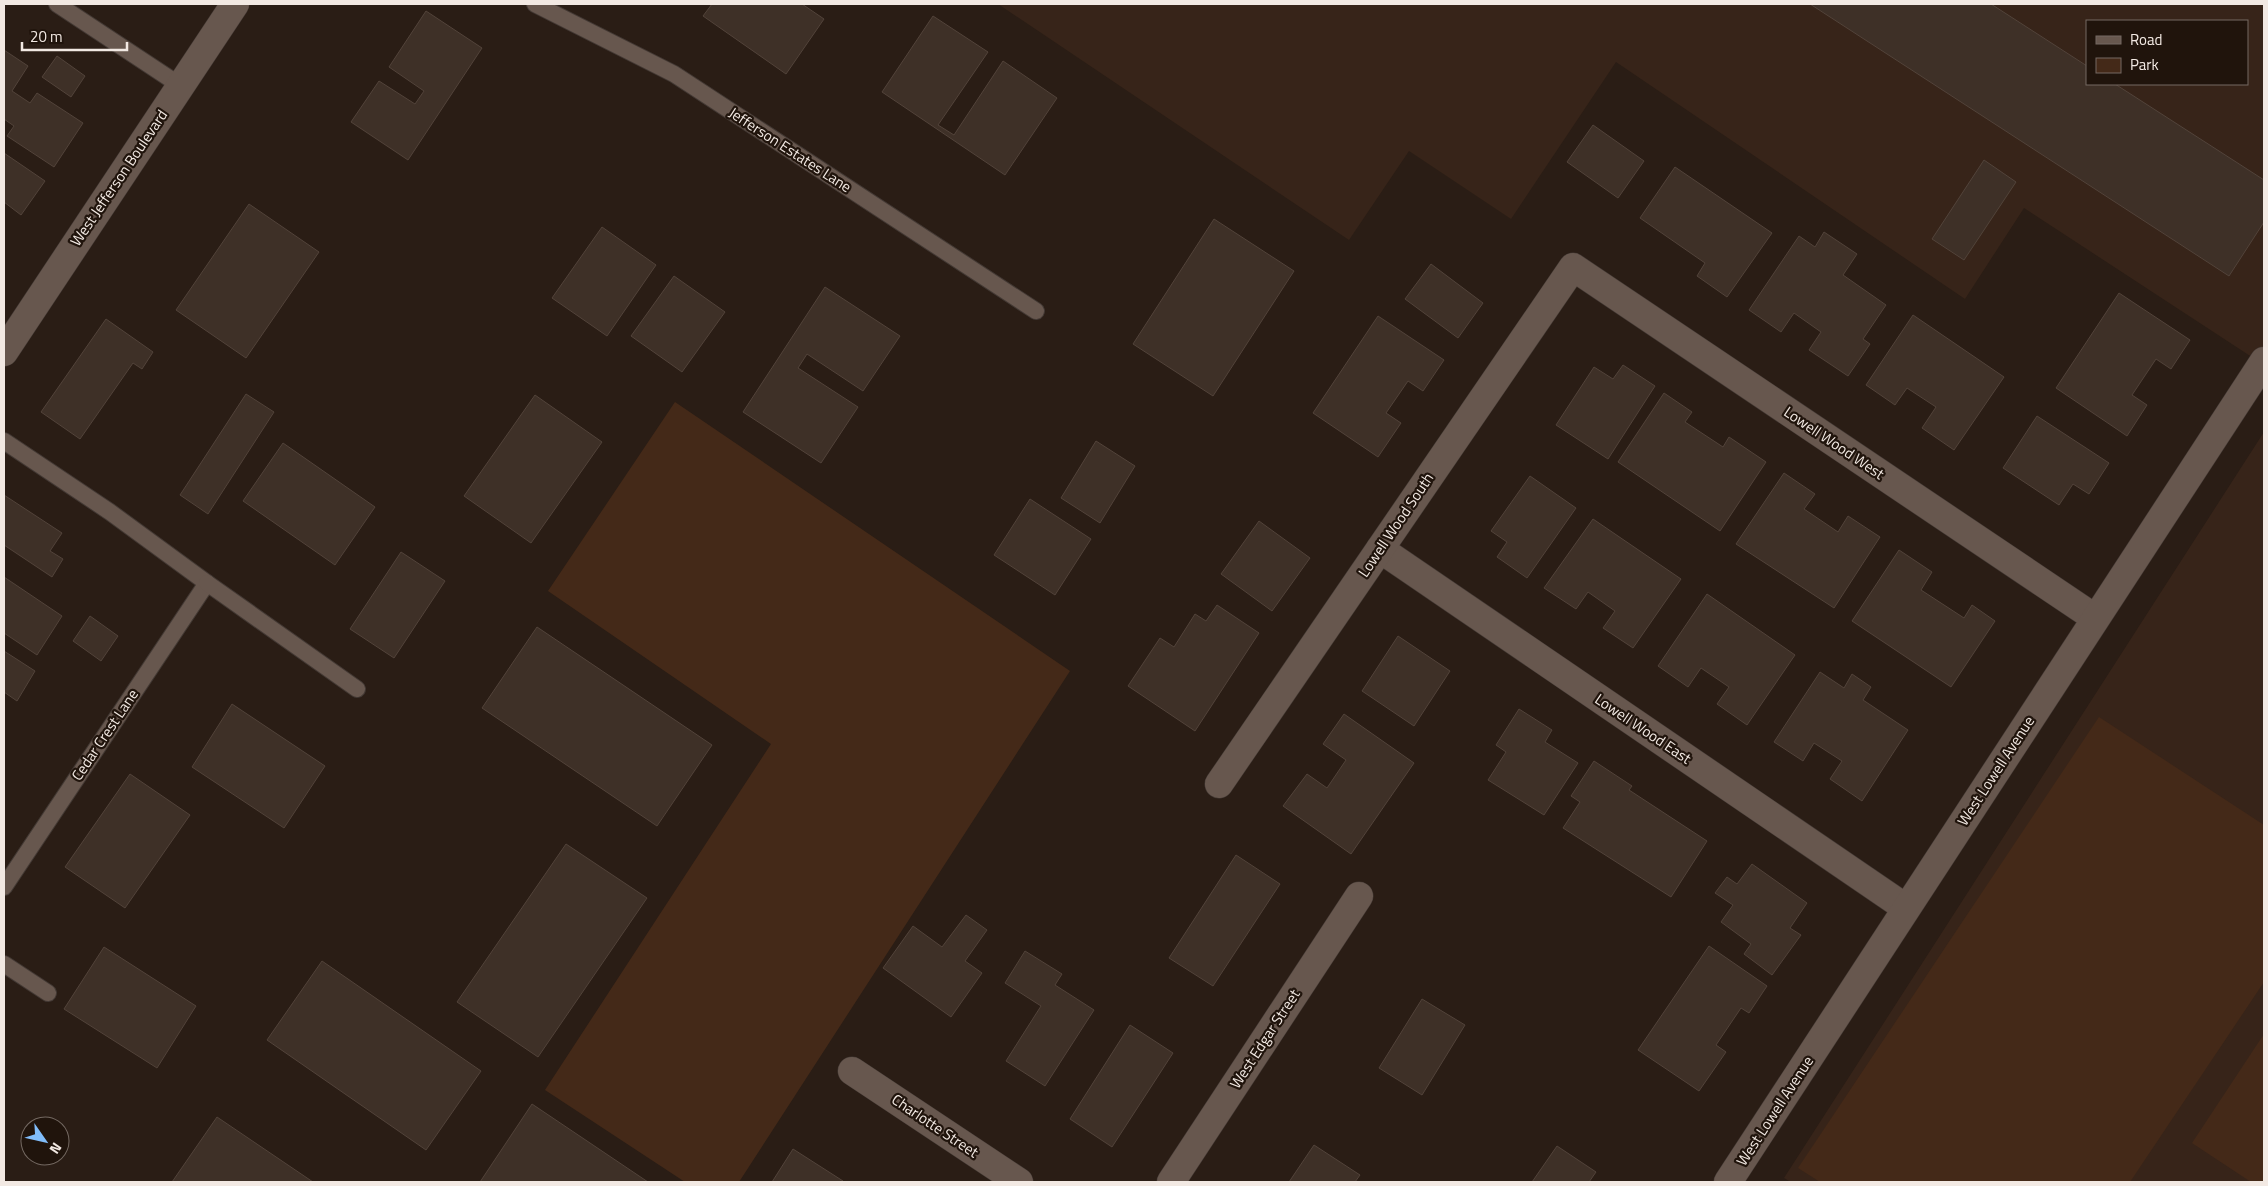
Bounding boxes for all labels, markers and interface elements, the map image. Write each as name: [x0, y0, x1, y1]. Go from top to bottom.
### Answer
scale bar: [22, 20, 128, 52]
legend: [2086, 20, 2248, 85]
text: 20 m: [30, 25, 63, 48]
text: Road: [2130, 28, 2162, 51]
text: Park: [2130, 53, 2159, 76]
street label: Jefferson Estates Lane: [724, 101, 856, 198]
street label: West Jefferson Boulevard: [64, 105, 173, 251]
street label: Lowell Wood West: [1779, 400, 1890, 485]
street label: Lowell Wood South: [1352, 468, 1439, 582]
street label: Cedar Crest Lane: [65, 684, 144, 785]
street label: Lowell Wood East: [1590, 688, 1697, 770]
street label: West Lowell Avenue: [1951, 711, 2040, 830]
street label: West Edgar Street: [1224, 984, 1306, 1093]
street label: West Lowell Avenue: [1730, 1051, 1819, 1170]
street label: Charlotte Street: [887, 1088, 984, 1164]
north arrow: [20, 1116, 70, 1166]
text: N: [45, 1139, 68, 1158]

